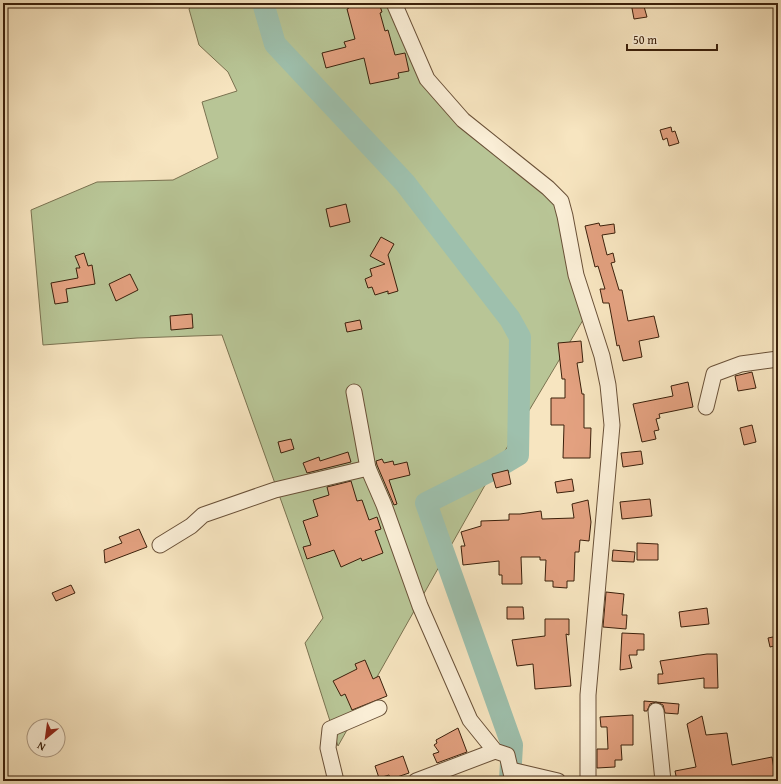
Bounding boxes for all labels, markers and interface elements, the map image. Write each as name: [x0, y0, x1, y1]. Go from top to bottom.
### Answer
scale bar: [627, 26, 717, 52]
text: 50 m: [633, 31, 657, 48]
north arrow: [26, 718, 66, 758]
text: N: [33, 738, 48, 756]

